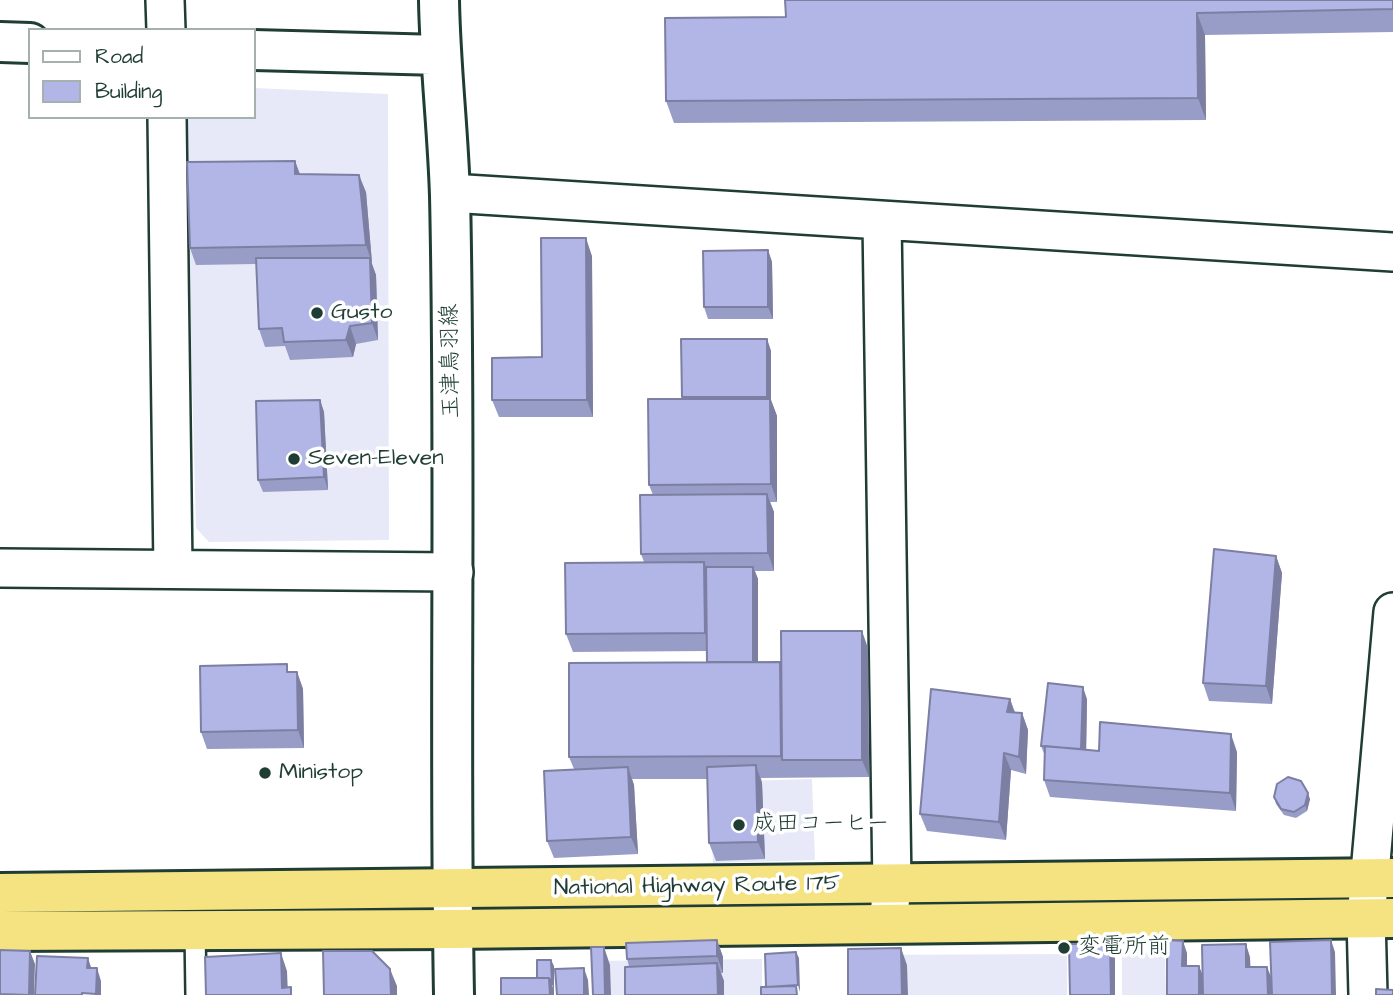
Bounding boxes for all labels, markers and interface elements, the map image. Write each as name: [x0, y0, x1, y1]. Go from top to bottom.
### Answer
legend: [28, 28, 256, 119]
text: Road: [95, 42, 143, 71]
text: Building: [95, 77, 162, 106]
place label: Gusto: [331, 299, 392, 327]
street label: 玉津鳥羽線: [437, 303, 467, 419]
marker: Gusto: [309, 305, 325, 321]
place label: Seven-Eleven: [308, 445, 444, 473]
marker: Seven-Eleven: [286, 451, 302, 467]
place label: Ministop: [279, 759, 363, 787]
marker: Ministop: [257, 765, 273, 781]
place label: 成田コーヒー: [753, 811, 890, 839]
marker: 成田コーヒー: [731, 817, 747, 833]
street label: National Highway Route 175: [554, 871, 840, 903]
place label: 変電所前: [1078, 934, 1170, 962]
marker: 変電所前: [1056, 940, 1072, 956]

